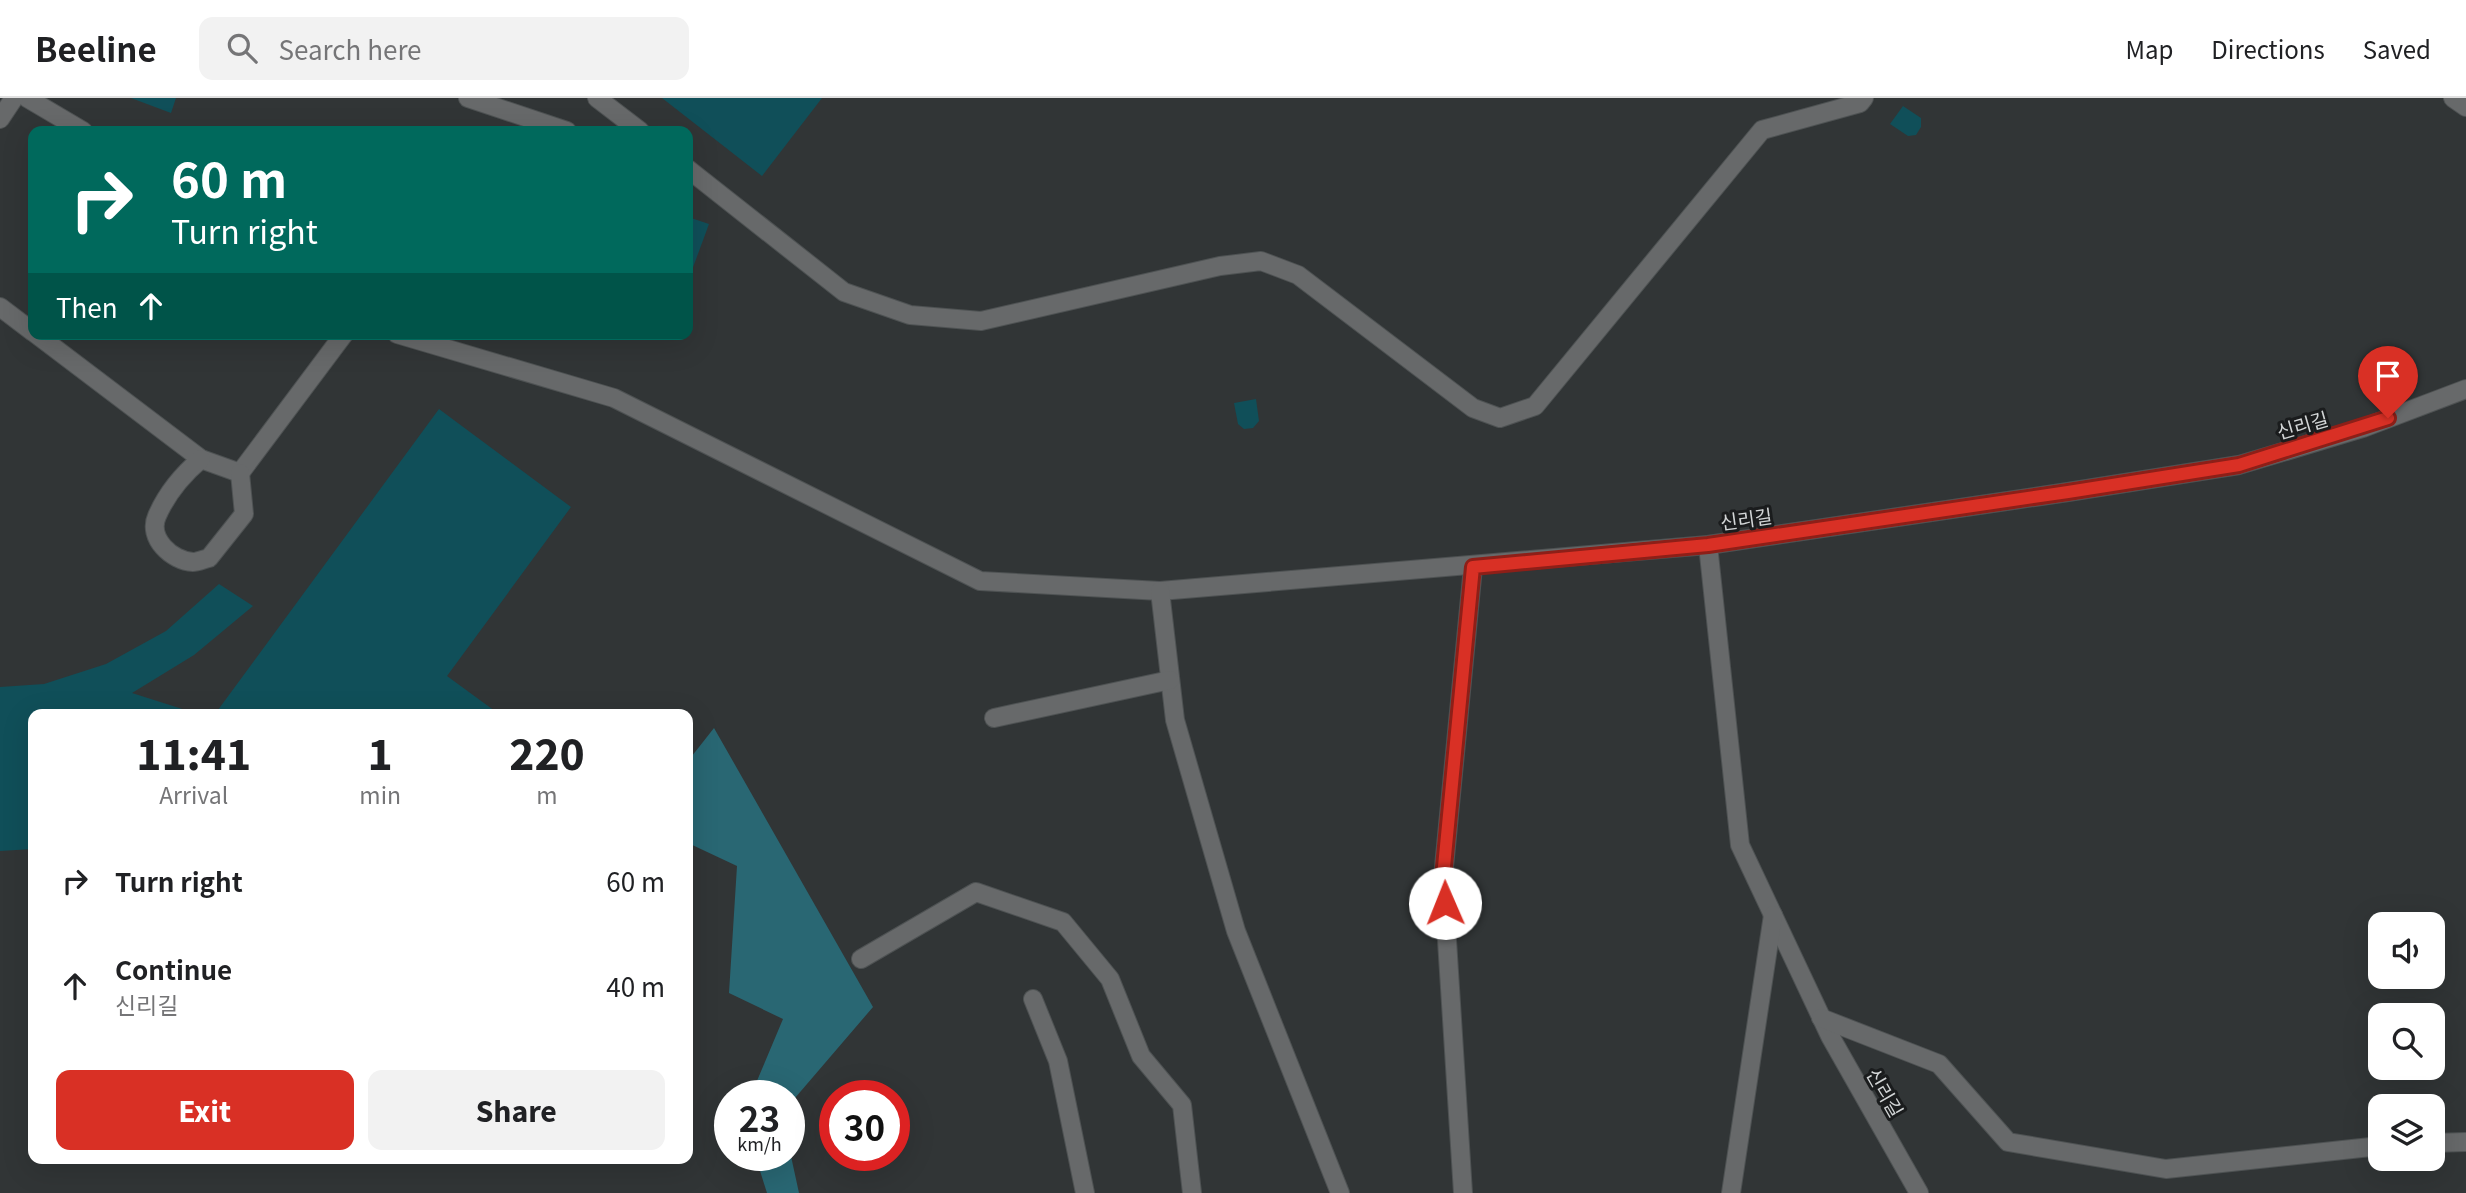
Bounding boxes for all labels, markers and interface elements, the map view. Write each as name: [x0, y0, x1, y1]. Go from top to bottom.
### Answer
search box: [199, 17, 689, 80]
text: Beeline: [35, 24, 157, 72]
icon: search: [223, 29, 261, 67]
text: Search here: [279, 30, 422, 67]
text: Map: [2125, 31, 2173, 66]
text: Directions: [2211, 31, 2325, 66]
text: Saved: [2363, 31, 2431, 66]
text: 60 m: [171, 141, 287, 212]
icon: right: [56, 154, 147, 245]
text: Turn right: [171, 207, 318, 253]
icon: ahead: [132, 287, 170, 325]
text: Then: [56, 288, 118, 325]
pin: [2358, 346, 2418, 418]
icon: arrive: [2369, 357, 2407, 395]
street label: 신리길: [2273, 404, 2331, 444]
street label: 신리길: [1718, 501, 1774, 535]
text: 11:41: [136, 721, 251, 782]
text: 1: [368, 721, 393, 782]
text: 220: [509, 721, 585, 782]
text: Arrival: [159, 777, 228, 811]
text: min: [359, 777, 401, 811]
text: m: [536, 777, 558, 811]
icon: right: [56, 862, 94, 900]
text: Turn right: [115, 862, 243, 899]
text: 60 m: [606, 862, 665, 899]
position arrow: [1408, 866, 1482, 940]
map controls: [2368, 912, 2445, 1171]
button: sound: [2368, 912, 2445, 989]
text: Continue: [115, 950, 232, 987]
icon: ahead: [56, 967, 94, 1005]
text: 40 m: [606, 967, 665, 1004]
text: 신리길: [115, 987, 178, 1021]
button: search: [2368, 1003, 2445, 1080]
street label: 신리길: [1861, 1063, 1911, 1121]
button: Exit: [56, 1070, 354, 1150]
button: Share: [368, 1070, 665, 1150]
speed limit sign: 30: [819, 1080, 910, 1171]
text: 23: [739, 1091, 780, 1142]
button: layers: [2368, 1094, 2445, 1171]
text: km/h: [737, 1130, 782, 1156]

